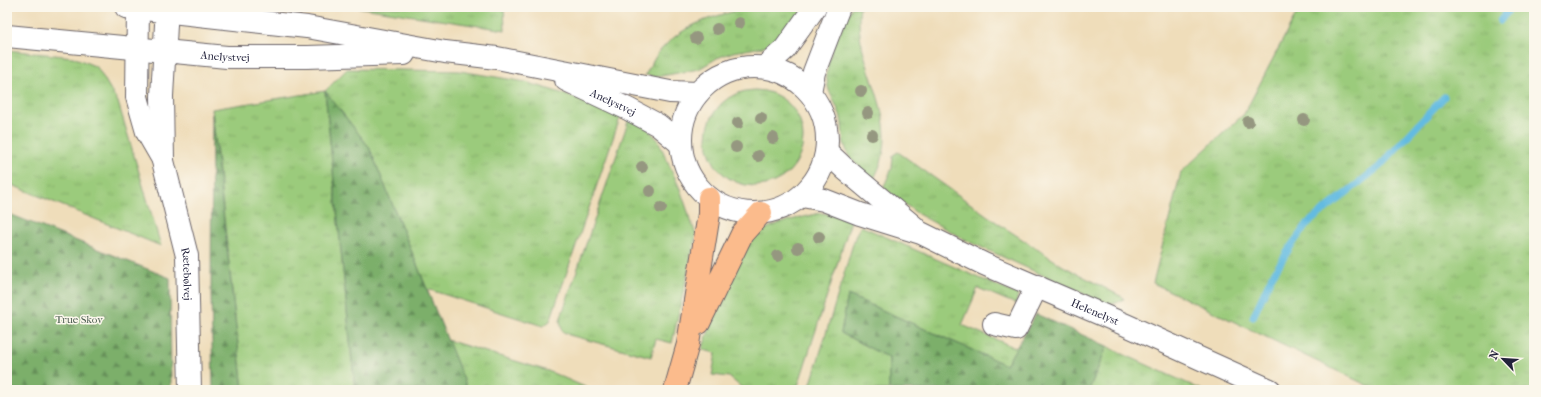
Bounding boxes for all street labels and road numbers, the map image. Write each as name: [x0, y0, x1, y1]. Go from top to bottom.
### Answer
street label: Anelystvej: [199, 48, 250, 64]
street label: Anelystvej: [587, 85, 638, 119]
street label: Rætebølvej: [179, 246, 194, 301]
street label: Helenelyst: [1069, 296, 1121, 328]

